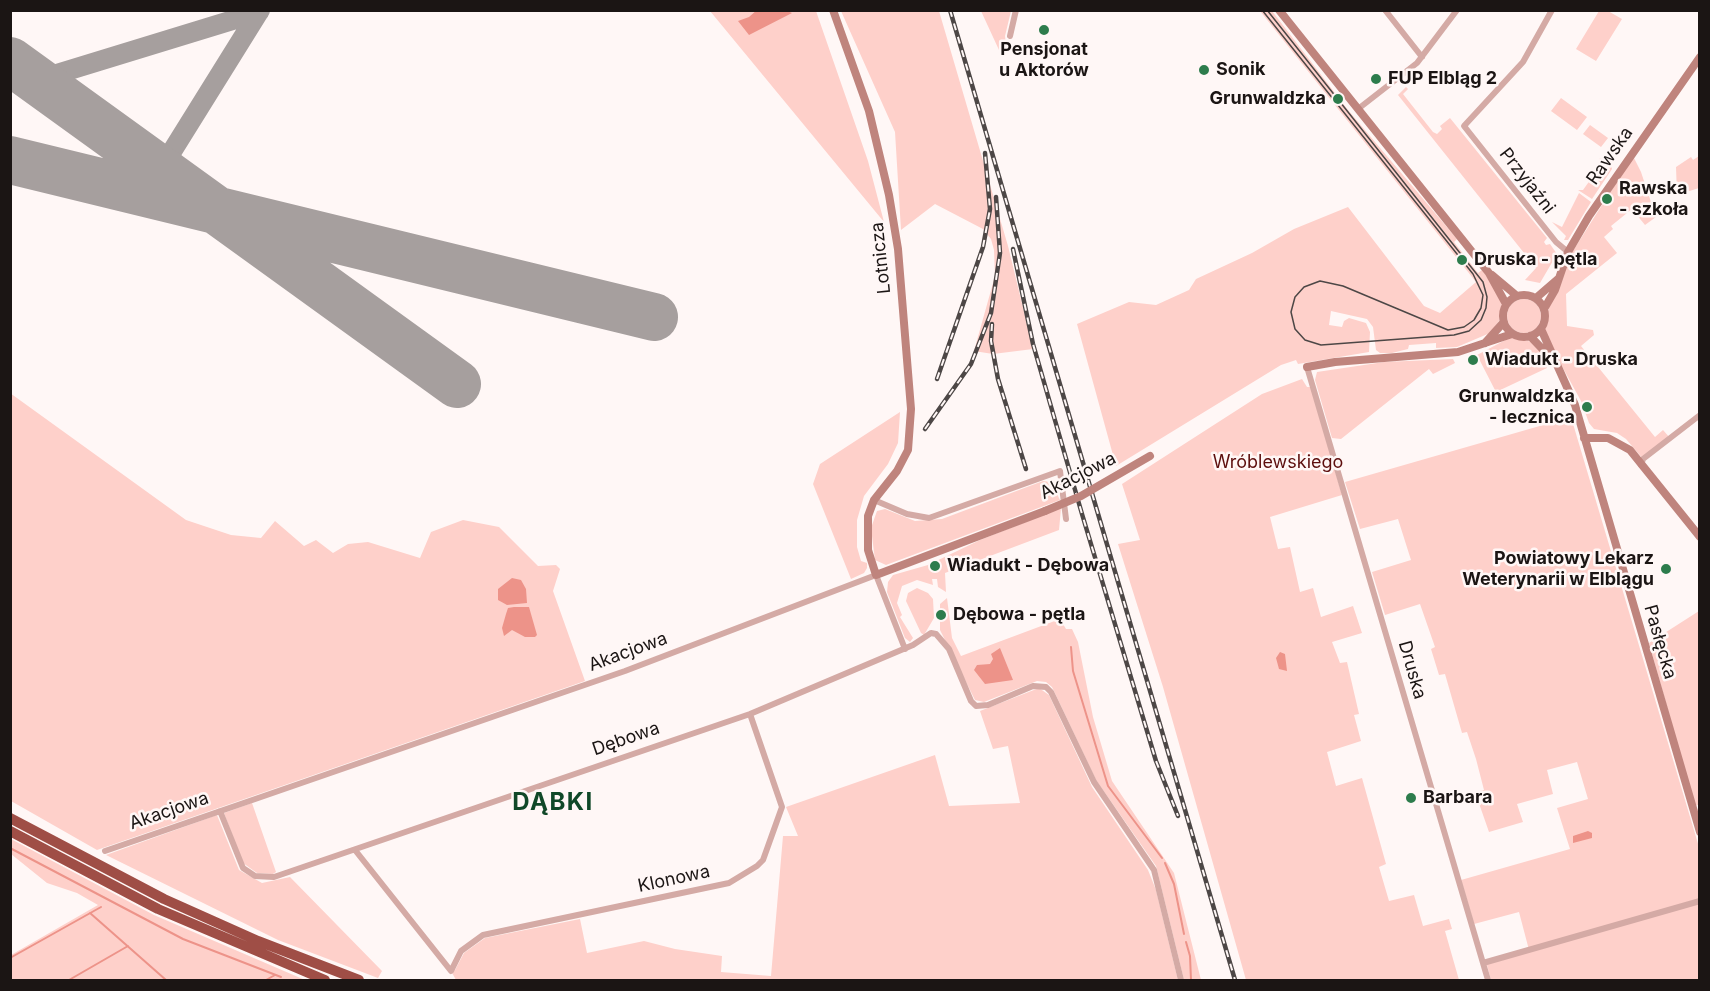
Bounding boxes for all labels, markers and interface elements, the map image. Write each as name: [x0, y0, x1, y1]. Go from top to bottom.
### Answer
marker: Pensjonat u Aktorów: [1037, 23, 1051, 37]
place label: Pensjonat u Aktorów: [999, 39, 1089, 82]
place label: Sonik: [1216, 59, 1265, 81]
marker: Sonik: [1197, 63, 1211, 77]
place label: FUP Elbląg 2: [1388, 68, 1497, 90]
marker: FUP Elbląg 2: [1369, 72, 1383, 86]
place label: Grunwaldzka: [1210, 88, 1326, 110]
marker: Grunwaldzka: [1331, 92, 1345, 106]
street label: Rawska: [1582, 123, 1638, 189]
street label: Przyjaźni: [1495, 144, 1559, 218]
place label: Rawska - szkoła: [1619, 178, 1688, 220]
marker: Rawska - szkoła: [1600, 192, 1614, 206]
street label: Lotnicza: [867, 221, 895, 295]
place label: Druska - pętla: [1474, 249, 1597, 271]
marker: Druska - pętla: [1455, 253, 1469, 267]
place label: Wiadukt - Druska: [1485, 349, 1638, 371]
marker: Wiadukt - Druska: [1466, 353, 1480, 367]
place label: Grunwaldzka - lecznica: [1459, 386, 1575, 428]
marker: Grunwaldzka - lecznica: [1580, 400, 1594, 414]
street label: Akacjowa: [1036, 448, 1120, 504]
park label: Wróblewskiego: [1213, 452, 1343, 474]
place label: Powiatowy Lekarz Weterynarii w Elblągu: [1462, 548, 1654, 590]
place label: Wiadukt - Dębowa: [947, 555, 1109, 577]
marker: Wiadukt - Dębowa: [928, 559, 942, 573]
marker: Powiatowy Lekarz Weterynarii w Elblągu: [1659, 562, 1673, 576]
street label: Pasłęcka: [1639, 602, 1681, 682]
place label: Dębowa - pętla: [953, 604, 1086, 626]
marker: Dębowa - pętla: [934, 608, 948, 622]
street label: Akacjowa: [586, 628, 670, 676]
street label: Druska: [1393, 638, 1431, 702]
street label: Dębowa: [589, 717, 663, 761]
street label: Akacjowa: [127, 787, 211, 835]
place label: Barbara: [1423, 787, 1492, 809]
district label: DĄBKI: [512, 789, 594, 817]
marker: Barbara: [1404, 791, 1418, 805]
street label: Klonowa: [636, 861, 712, 897]

